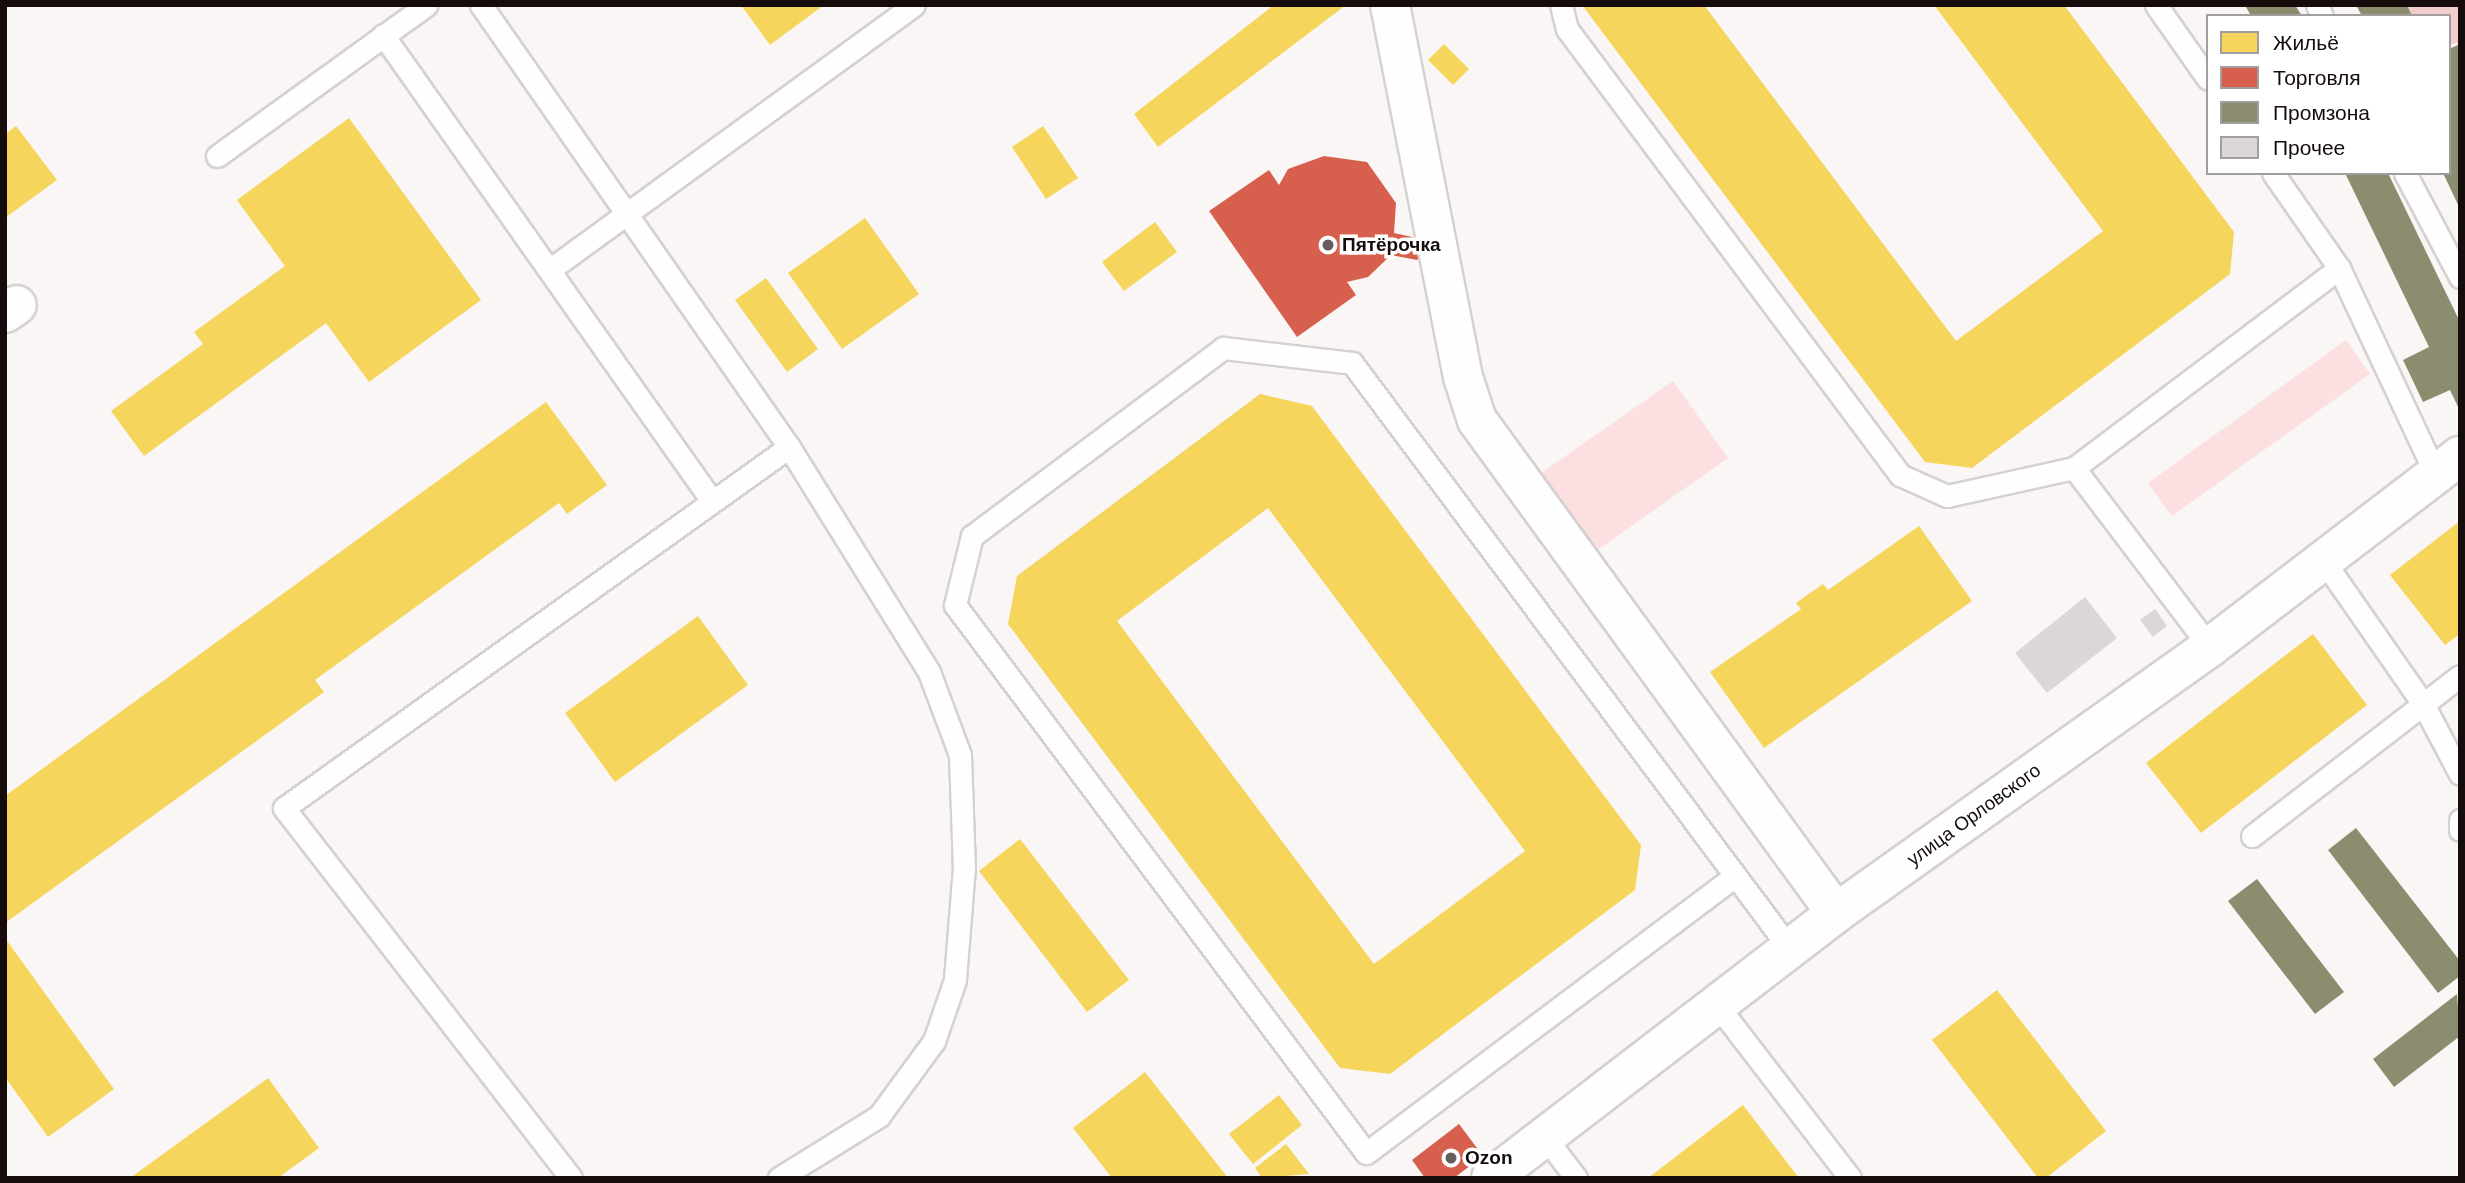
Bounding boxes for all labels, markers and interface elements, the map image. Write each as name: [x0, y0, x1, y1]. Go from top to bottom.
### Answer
legend: [2206, 14, 2451, 175]
text: Жильё: [2273, 31, 2339, 54]
text: Торговля: [2273, 66, 2361, 89]
text: Промзона: [2273, 101, 2370, 124]
text: Прочее: [2273, 136, 2345, 159]
place label: Пятёрочка: [1342, 234, 1440, 256]
marker: Пятёрочка: [1320, 237, 1336, 253]
street label: улица Орловского: [1903, 759, 2045, 871]
place label: Ozon: [1465, 1147, 1512, 1169]
marker: Ozon: [1443, 1150, 1459, 1166]

